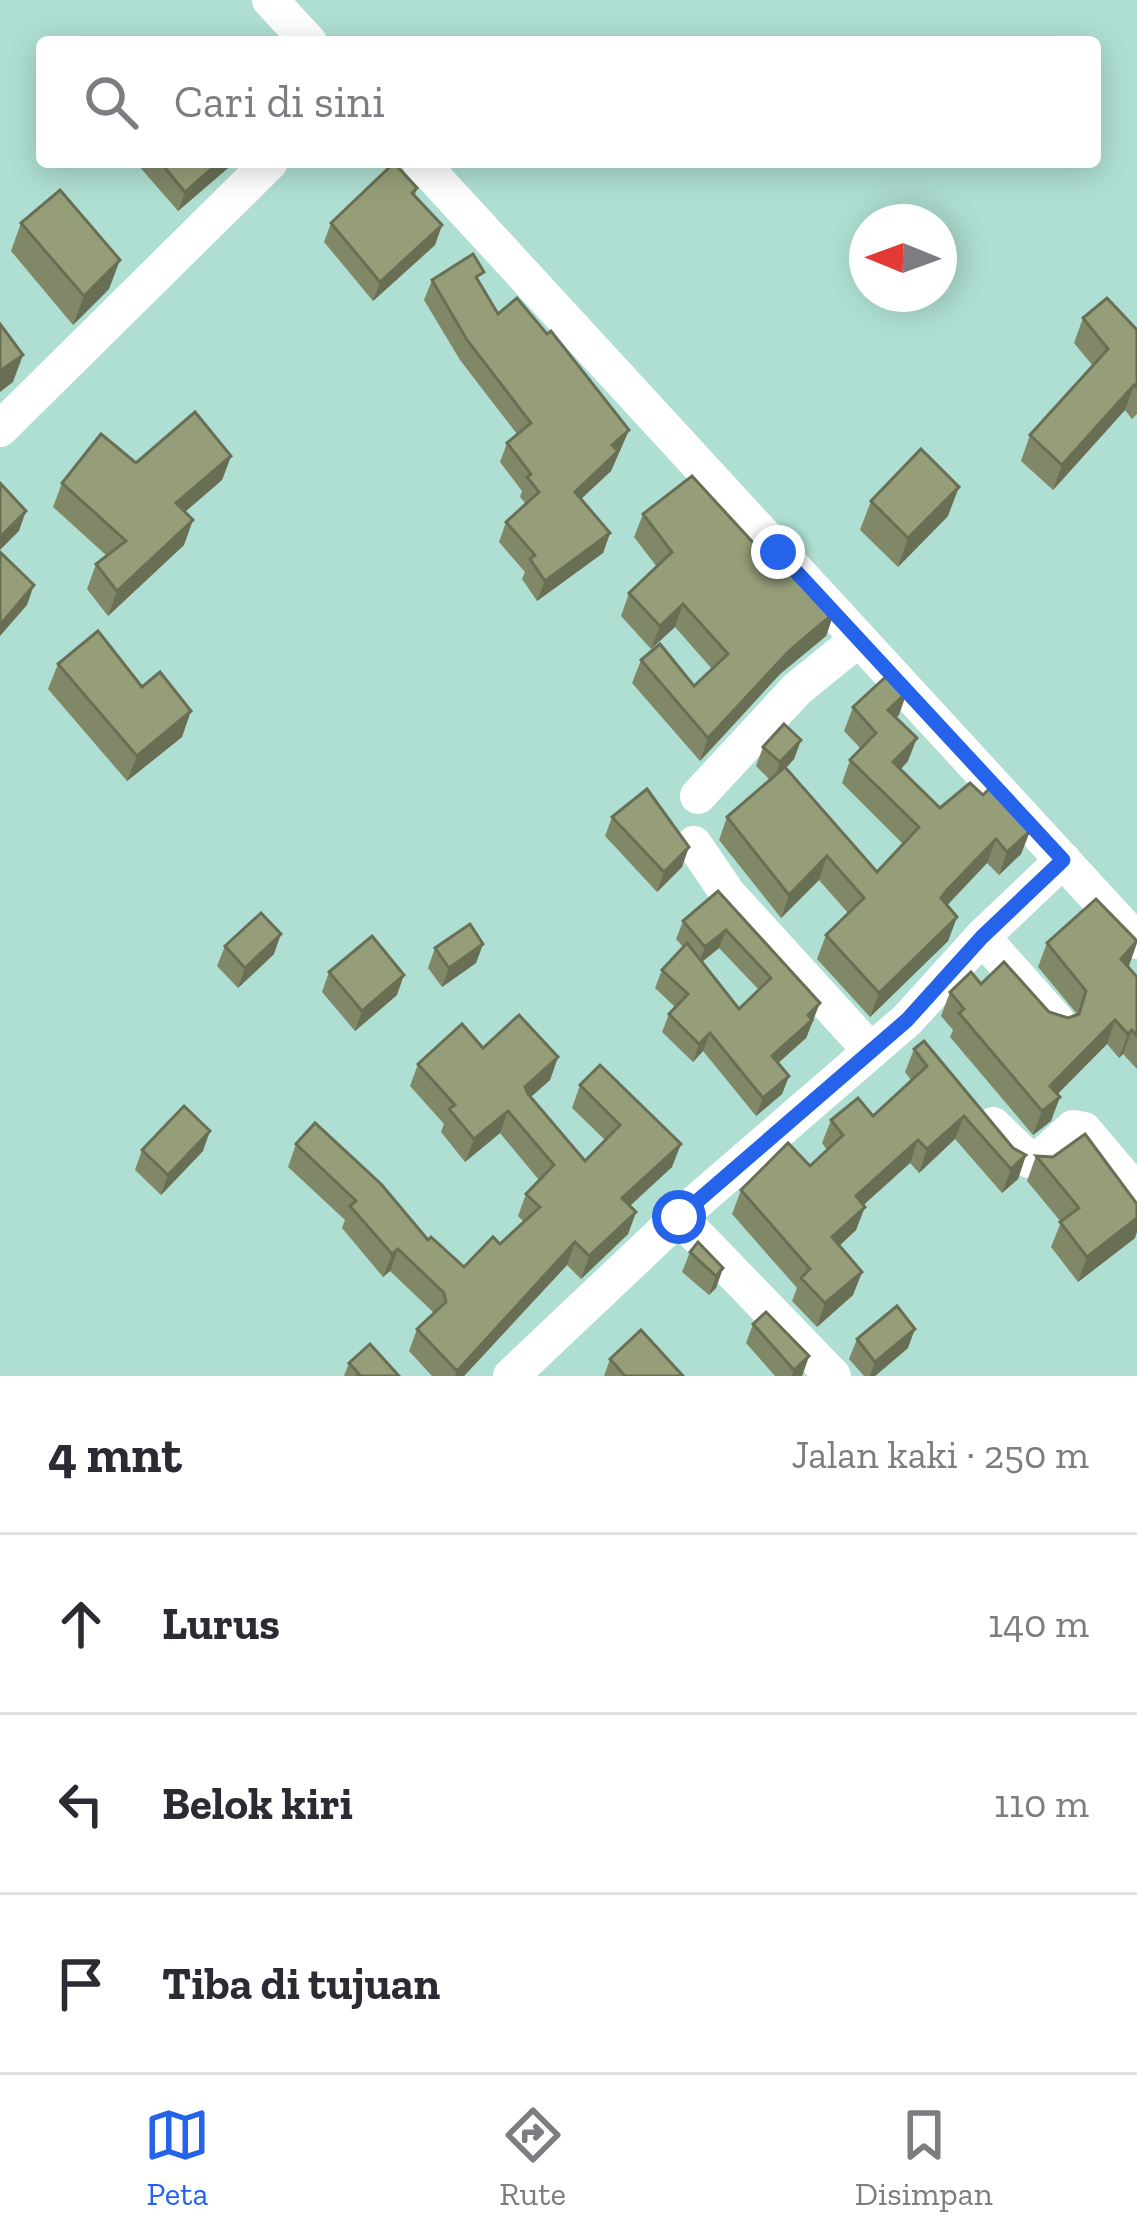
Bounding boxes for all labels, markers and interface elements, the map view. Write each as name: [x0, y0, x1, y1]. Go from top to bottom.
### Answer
search box: [36, 36, 1101, 168]
icon: search: [78, 69, 144, 135]
text: Cari di sini: [174, 75, 385, 129]
north arrow: [849, 204, 957, 312]
route end: [751, 525, 805, 579]
route start: [652, 1190, 706, 1244]
text: 4 mnt: [48, 1424, 182, 1485]
text: Jalan kaki · 250 m: [791, 1431, 1089, 1478]
icon: ahead: [48, 1591, 114, 1657]
text: Lurus: [162, 1597, 280, 1651]
text: 140 m: [988, 1600, 1089, 1647]
icon: left: [48, 1771, 114, 1837]
text: Belok kiri: [162, 1777, 353, 1831]
text: 110 m: [994, 1780, 1089, 1827]
icon: arrive: [48, 1951, 114, 2017]
text: Tiba di tujuan: [162, 1957, 440, 2011]
tab: Peta: [144, 2102, 210, 2213]
tab: Rute: [499, 2102, 566, 2213]
tab: Disimpan: [855, 2102, 993, 2213]

